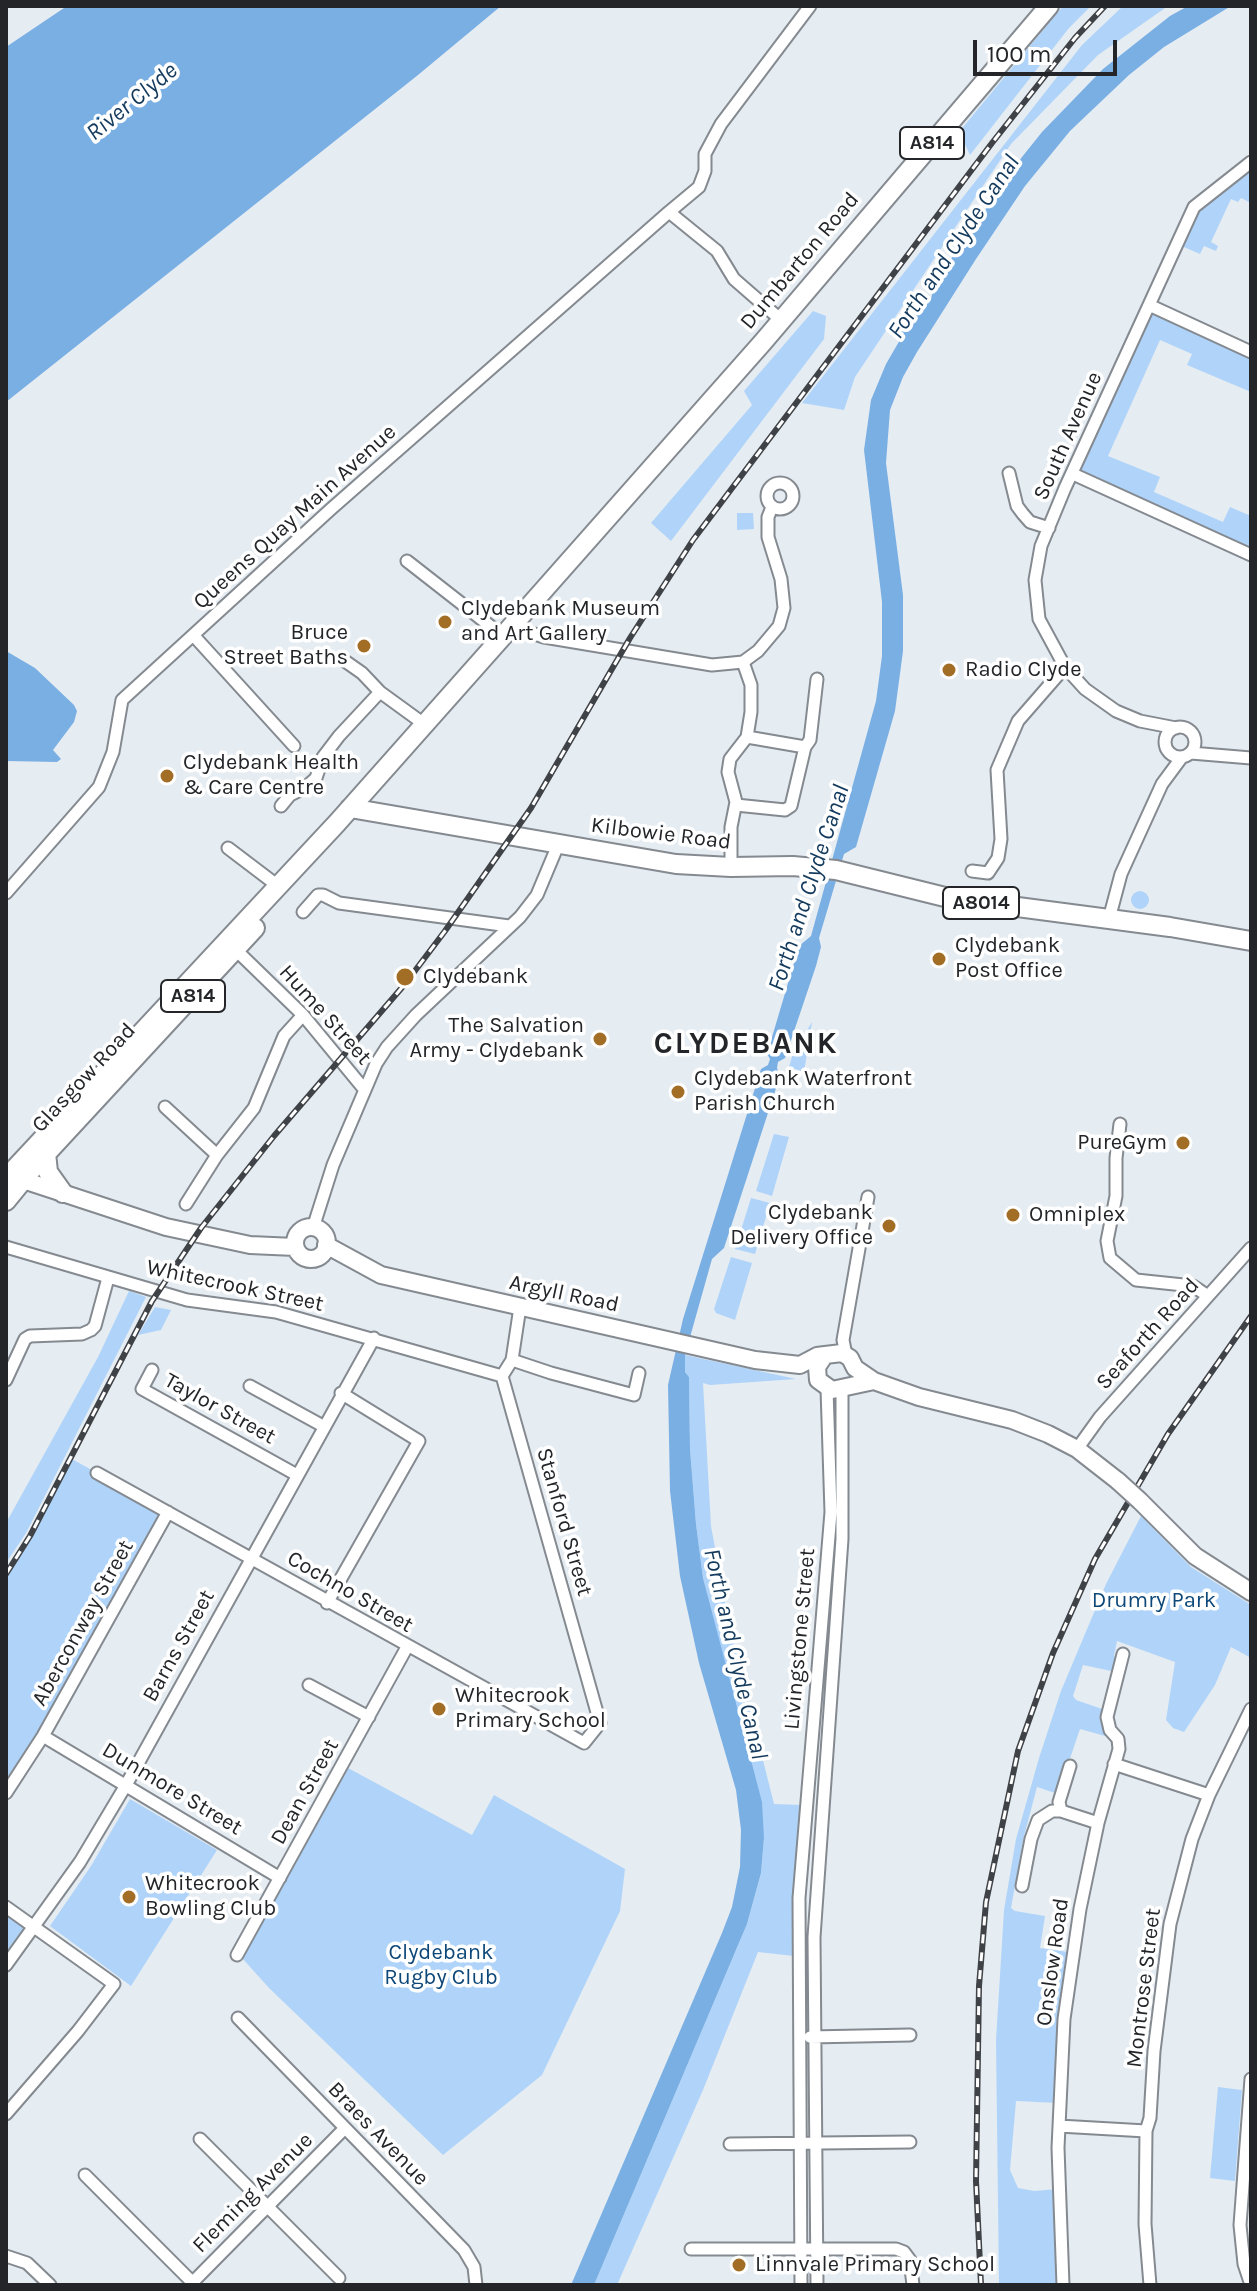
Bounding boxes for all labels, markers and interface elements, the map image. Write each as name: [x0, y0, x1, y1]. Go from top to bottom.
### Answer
scale bar: [977, 24, 1121, 74]
text: 100 m: [987, 40, 1052, 68]
water label: River Clyde: [81, 57, 183, 147]
road number: A814: [900, 127, 964, 159]
water label: Forth and Clyde Canal: [882, 150, 1026, 344]
street label: Dumbarton Road: [735, 187, 865, 335]
street label: South Avenue: [1028, 368, 1108, 504]
street label: Queens Quay Main Avenue: [188, 419, 402, 615]
place label: Clydebank Museum and Art Gallery: [461, 596, 660, 648]
marker: Clydebank Museum and Art Gallery: [436, 613, 454, 631]
place label: Bruce Street Baths: [223, 620, 348, 672]
marker: Bruce Street Baths: [355, 637, 373, 655]
place label: Radio Clyde: [965, 657, 1082, 683]
marker: Radio Clyde: [940, 661, 958, 679]
place label: Clydebank Health & Care Centre: [183, 750, 359, 802]
marker: Clydebank Health & Care Centre: [158, 767, 176, 785]
water label: Forth and Clyde Canal: [762, 781, 856, 995]
street label: Kilbowie Road: [590, 812, 732, 856]
road number: A8014: [943, 887, 1019, 919]
place label: Clydebank Post Office: [955, 933, 1063, 984]
marker: Clydebank Post Office: [930, 950, 948, 968]
street label: Hume Street: [273, 960, 377, 1070]
place label: Clydebank: [423, 964, 528, 990]
marker: Clydebank: [394, 966, 416, 988]
road number: A814: [161, 980, 225, 1012]
place label: The Salvation Army - Clydebank: [409, 1013, 584, 1064]
street label: Glasgow Road: [27, 1018, 141, 1138]
district label: CLYDEBANK: [654, 1026, 838, 1062]
marker: The Salvation Army - Clydebank: [591, 1030, 609, 1048]
place label: Clydebank Waterfront Parish Church: [694, 1066, 912, 1118]
marker: Clydebank Waterfront Parish Church: [669, 1083, 687, 1101]
place label: PureGym: [1077, 1130, 1167, 1156]
marker: PureGym: [1174, 1134, 1192, 1152]
place label: Clydebank Delivery Office: [730, 1200, 873, 1252]
place label: Omniplex: [1029, 1202, 1125, 1228]
marker: Omniplex: [1004, 1206, 1022, 1224]
marker: Clydebank Delivery Office: [880, 1217, 898, 1235]
street label: Whitecrook Street: [144, 1254, 326, 1318]
street label: Argyll Road: [507, 1270, 621, 1318]
street label: Seaforth Road: [1091, 1273, 1205, 1395]
street label: Taylor Street: [160, 1368, 280, 1450]
street label: Stanford Street: [530, 1445, 598, 1599]
street label: Aberconway Street: [26, 1535, 140, 1711]
street label: Cochno Street: [282, 1545, 418, 1639]
water label: Forth and Clyde Canal: [697, 1546, 773, 1762]
street label: Livingstone Street: [779, 1547, 821, 1731]
street label: Barns Street: [137, 1585, 221, 1707]
park label: Drumry Park: [1092, 1588, 1216, 1614]
place label: Whitecrook Primary School: [455, 1683, 606, 1734]
marker: Whitecrook Primary School: [430, 1700, 448, 1718]
street label: Dean Street: [265, 1735, 345, 1849]
street label: Dunmore Street: [97, 1737, 247, 1841]
place label: Whitecrook Bowling Club: [145, 1871, 276, 1922]
marker: Whitecrook Bowling Club: [120, 1888, 138, 1906]
street label: Onslow Road: [1031, 1896, 1075, 2028]
street label: Montrose Street: [1121, 1907, 1167, 2069]
park label: Clydebank Rugby Club: [384, 1940, 498, 1992]
street label: Braes Avenue: [322, 2077, 434, 2191]
street label: Fleming Avenue: [187, 2127, 319, 2259]
place label: Linnvale Primary School: [755, 2252, 995, 2278]
marker: Linnvale Primary School: [730, 2256, 748, 2274]

